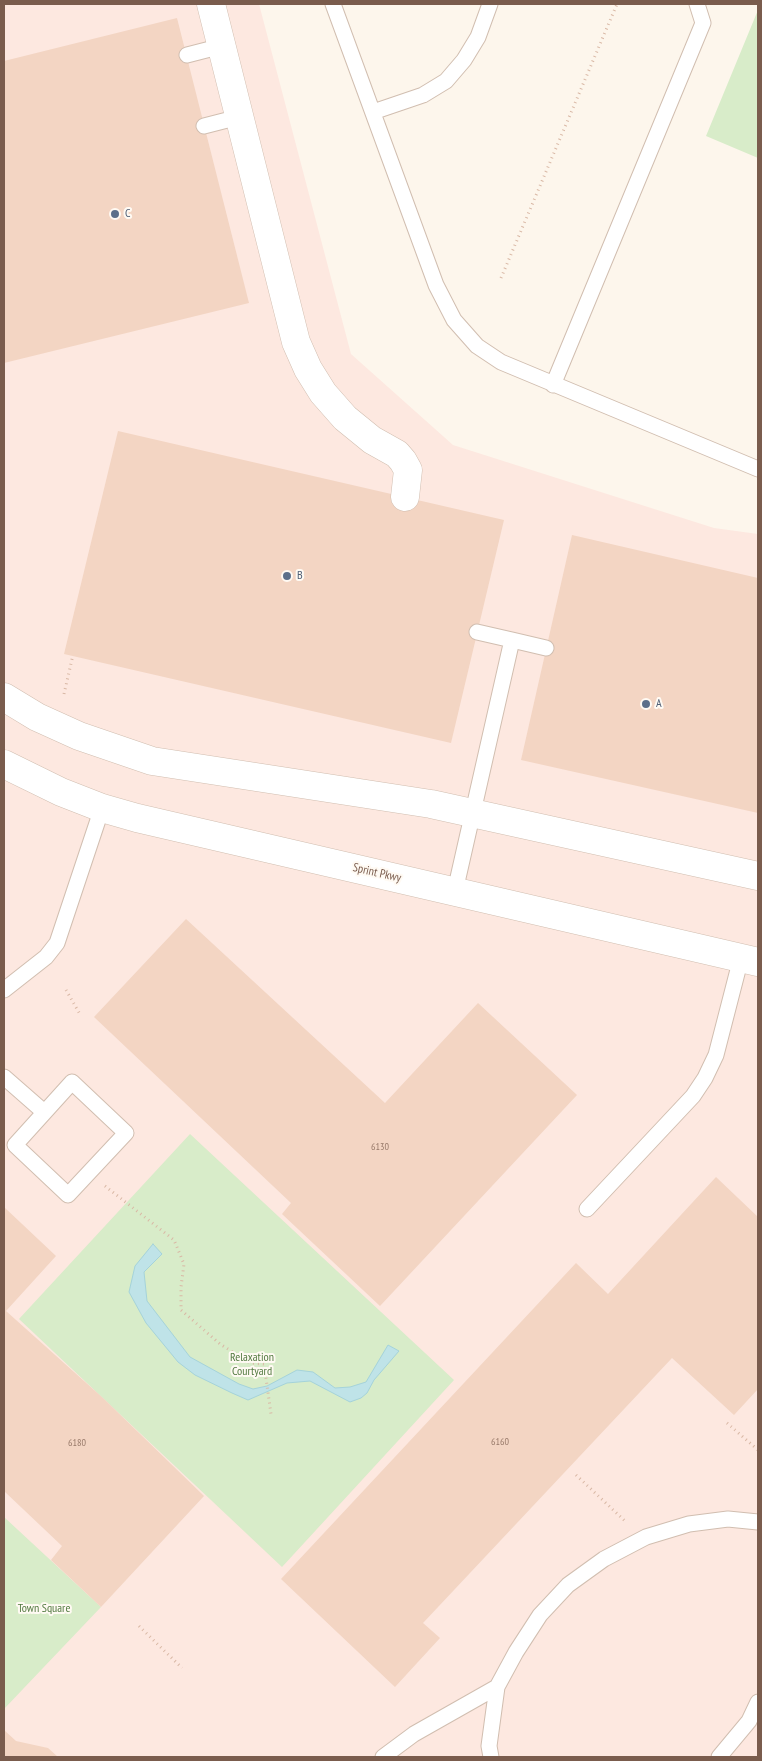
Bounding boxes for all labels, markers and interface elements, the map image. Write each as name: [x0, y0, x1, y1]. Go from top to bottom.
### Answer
place label: C: [125, 207, 130, 221]
marker: C: [109, 208, 121, 220]
place label: B: [297, 569, 303, 583]
marker: B: [281, 570, 293, 582]
place label: A: [656, 697, 662, 711]
marker: A: [640, 698, 652, 710]
street label: Sprint Pkwy: [351, 860, 403, 886]
house number: 6130: [371, 1141, 389, 1153]
park label: Relaxation Courtyard: [230, 1351, 274, 1379]
house number: 6160: [491, 1436, 509, 1448]
house number: 6180: [68, 1437, 86, 1449]
park label: Town Square: [18, 1602, 70, 1616]

